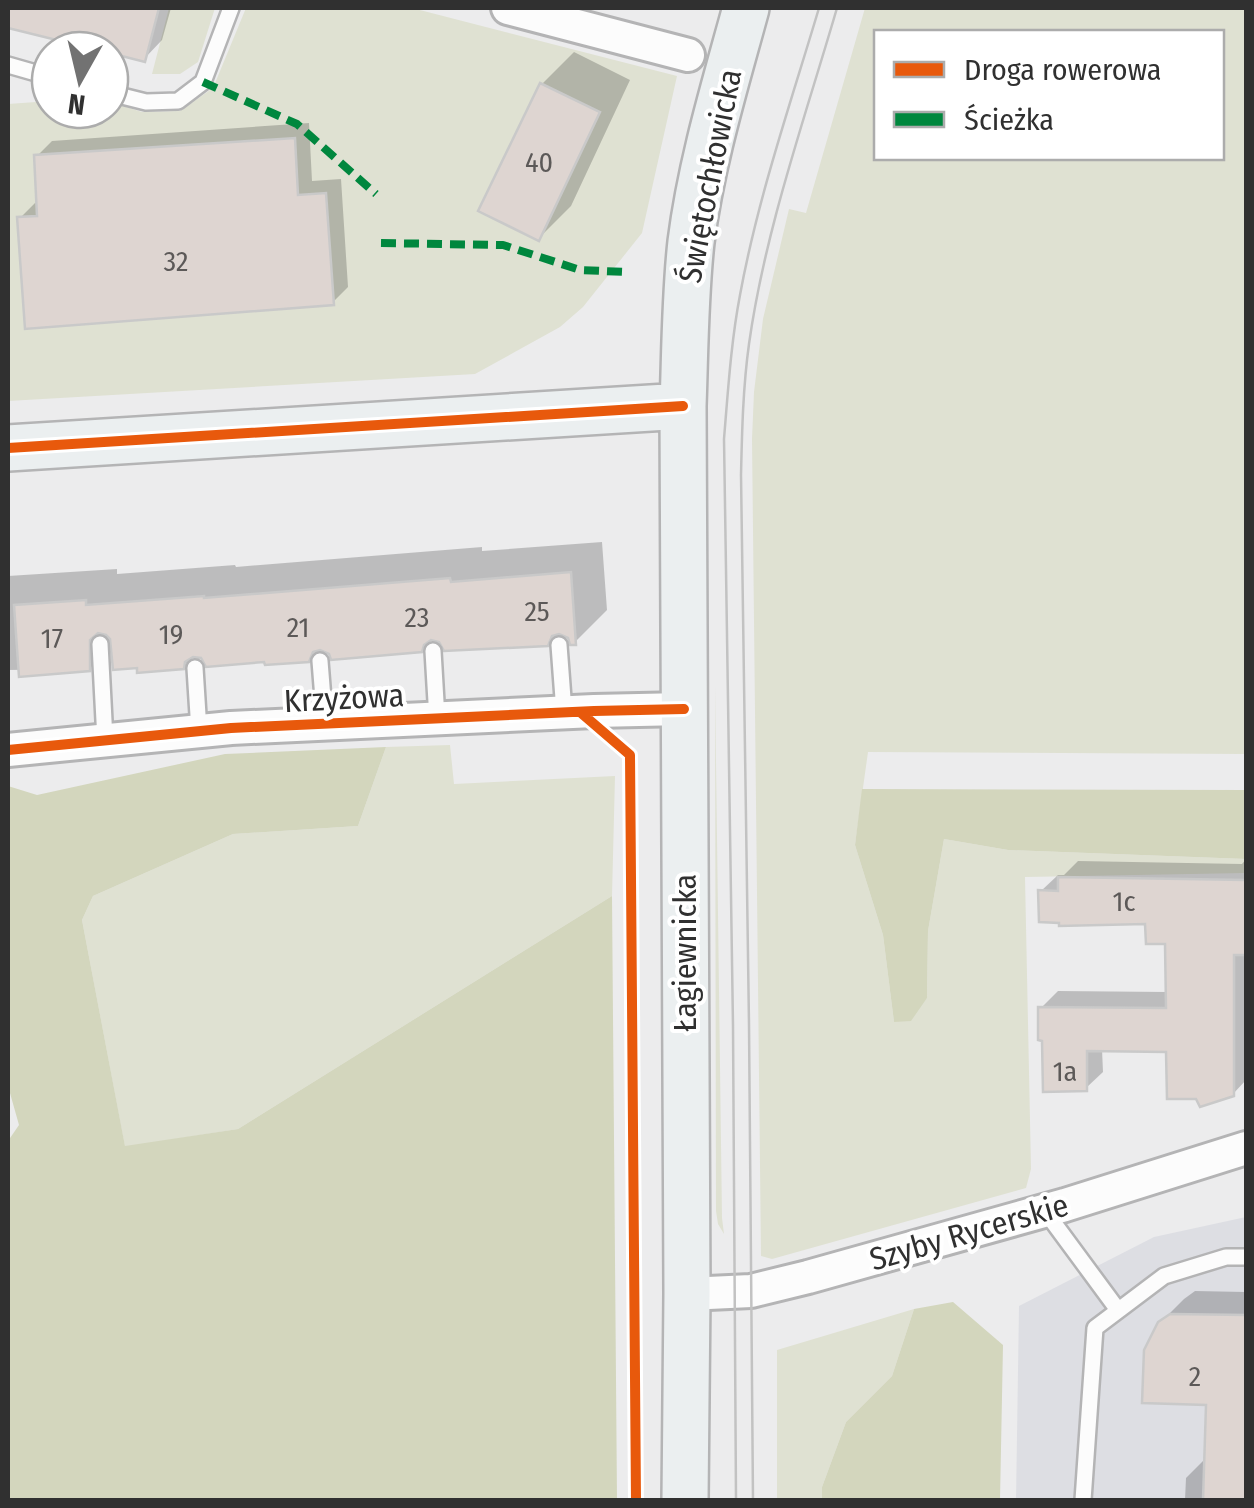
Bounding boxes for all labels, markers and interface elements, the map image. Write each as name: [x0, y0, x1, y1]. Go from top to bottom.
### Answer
north arrow: [30, 30, 130, 130]
legend: [874, 30, 1224, 160]
text: Droga rowerowa: [964, 52, 1161, 88]
street label: Świętochłowicka: [671, 66, 749, 286]
text: N: [66, 87, 87, 122]
text: Ścieżka: [964, 102, 1054, 138]
house number: 40: [525, 146, 553, 179]
house number: 32: [164, 245, 188, 278]
house number: 25: [524, 595, 550, 628]
house number: 23: [405, 601, 429, 634]
house number: 21: [287, 611, 309, 644]
house number: 19: [159, 618, 183, 651]
house number: 17: [41, 622, 63, 655]
street label: Krzyżowa: [283, 676, 405, 720]
street label: Łagiewnicka: [666, 874, 704, 1032]
house number: 1c: [1113, 885, 1135, 918]
house number: 1a: [1053, 1055, 1077, 1088]
street label: Szyby Rycerskie: [865, 1186, 1073, 1278]
house number: 2: [1189, 1360, 1201, 1393]

